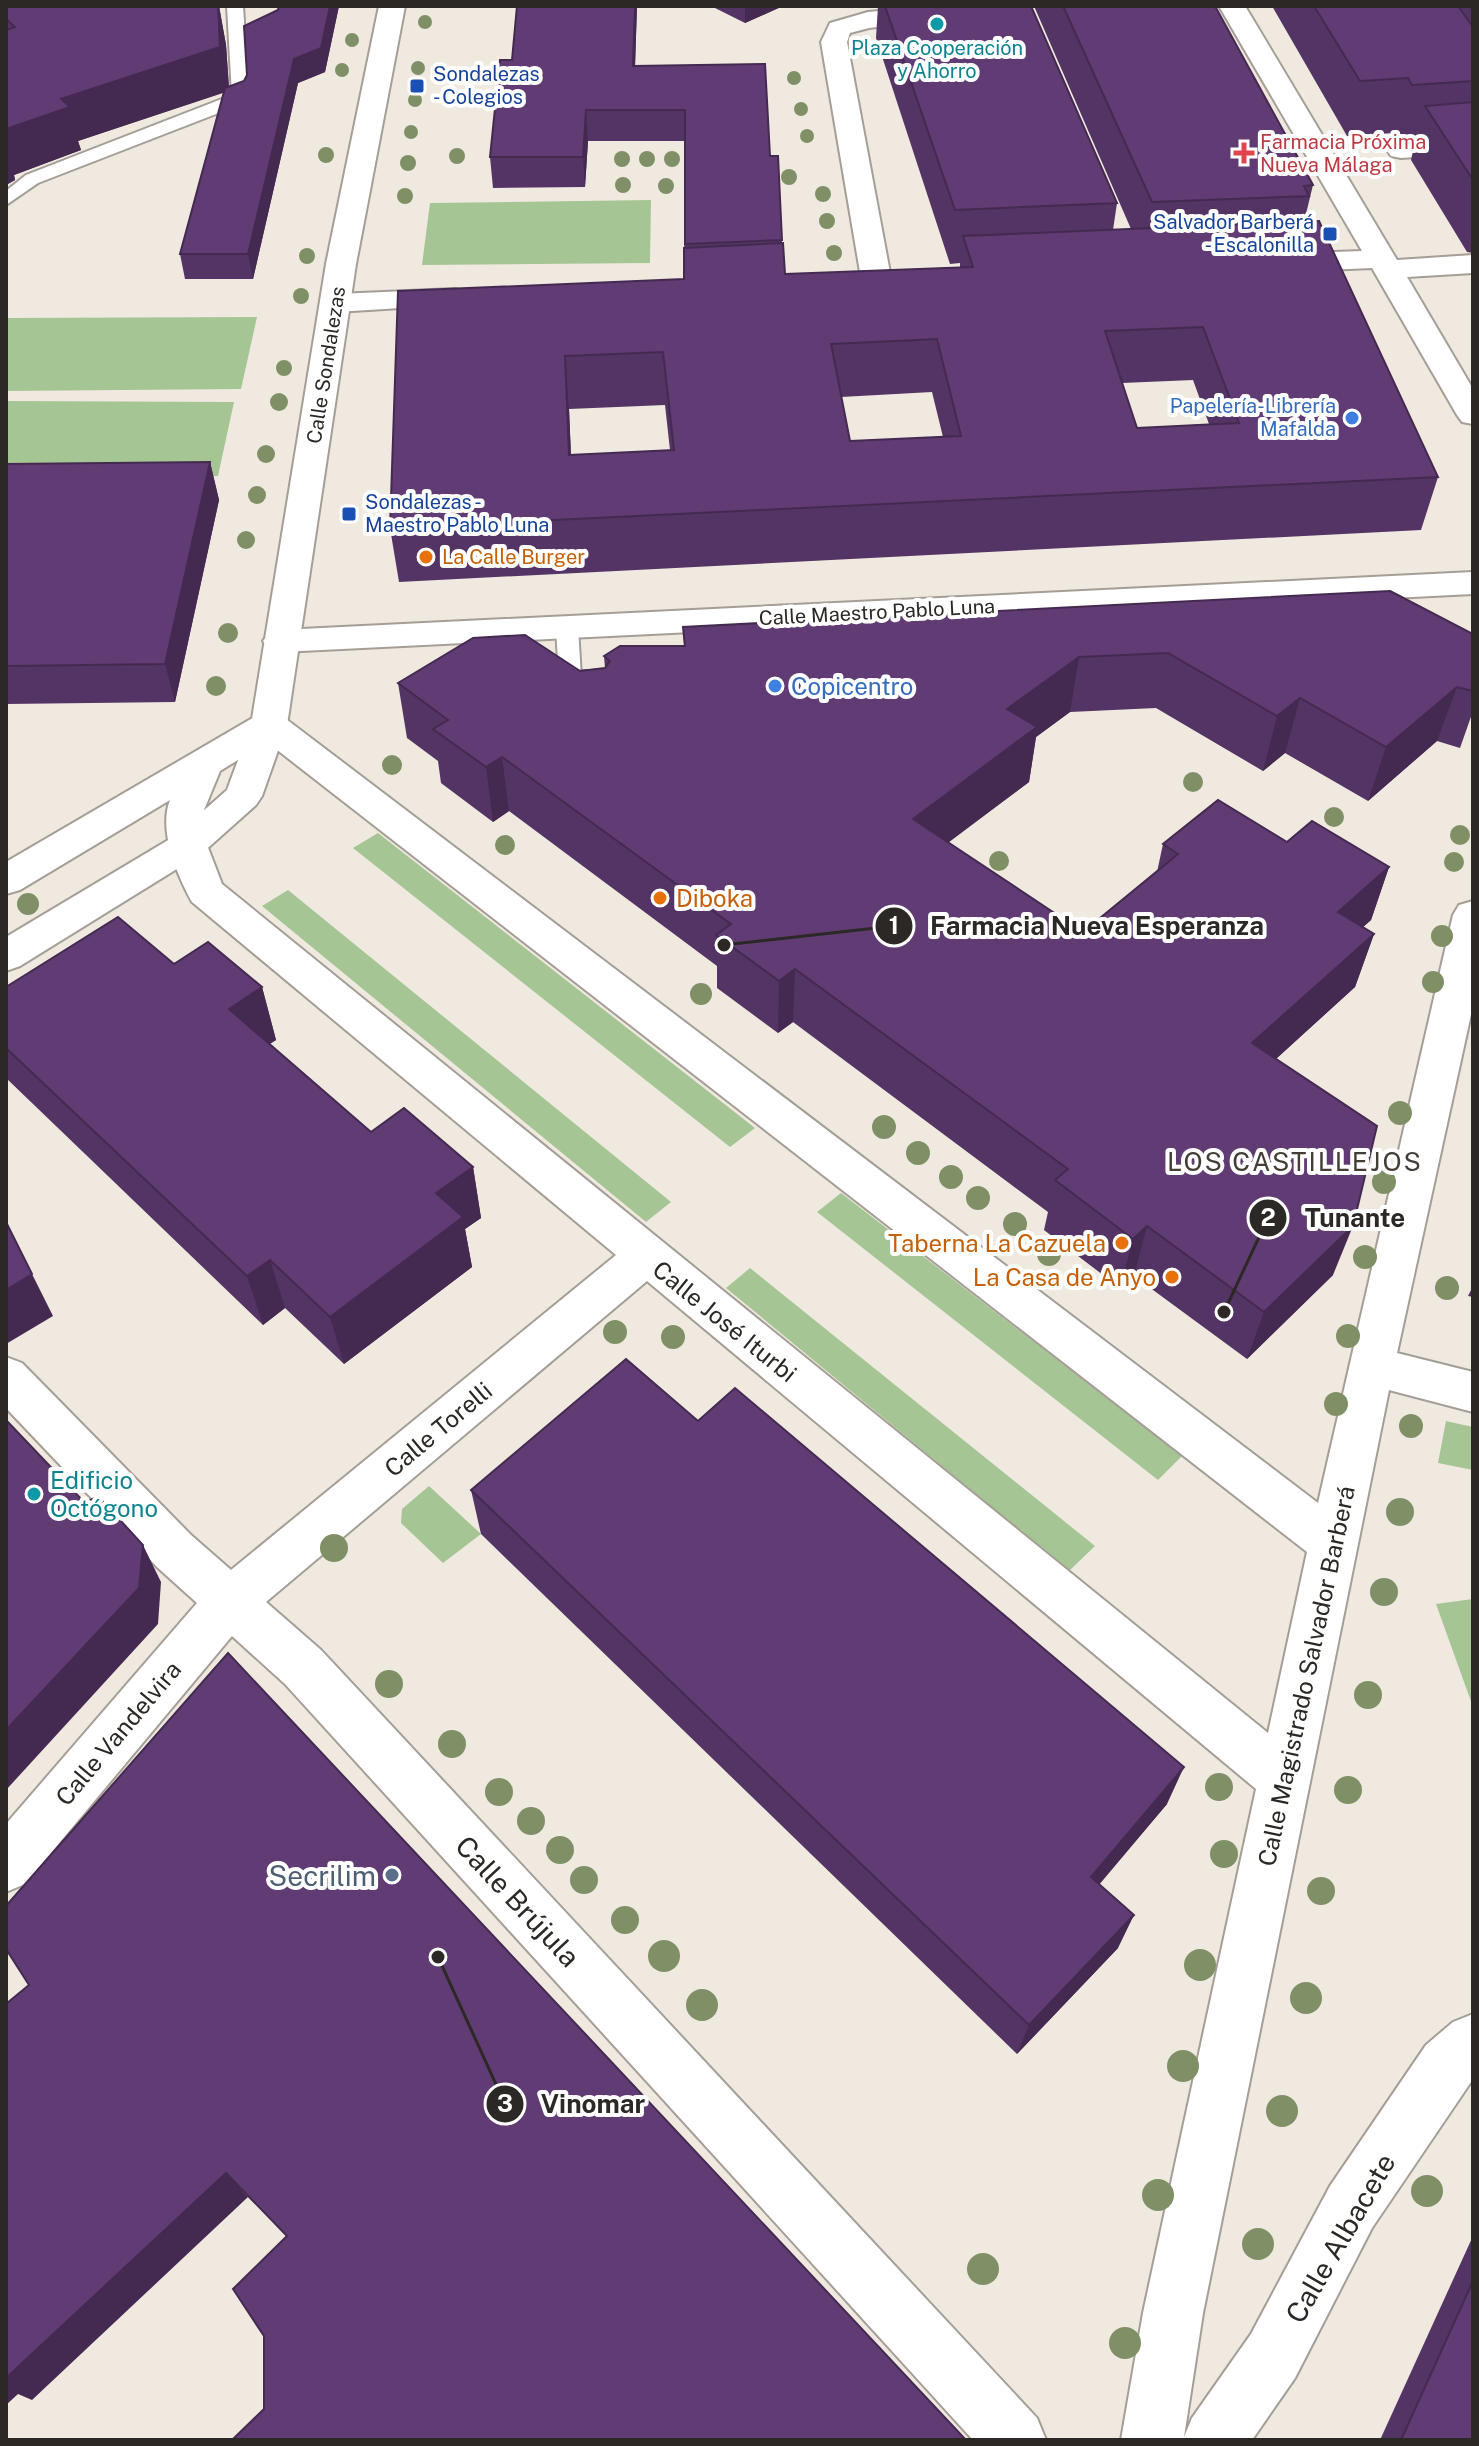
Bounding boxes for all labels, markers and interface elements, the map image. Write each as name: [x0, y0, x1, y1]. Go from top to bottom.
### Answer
marker: Plaza Cooperación y Ahorro: [928, 15, 946, 33]
place label: Plaza Cooperación y Ahorro: [851, 36, 1023, 83]
place label: Sondalezas - Colegios: [433, 62, 540, 109]
marker: Sondalezas - Colegios: [408, 77, 426, 95]
place label: Farmacia Próxima Nueva Málaga: [1260, 130, 1426, 177]
marker: Farmacia Próxima Nueva Málaga: [1235, 144, 1253, 162]
place label: Salvador Barberá - Escalonilla: [1153, 210, 1314, 257]
marker: Salvador Barberá - Escalonilla: [1321, 225, 1339, 243]
street label: Calle Sondalezas: [302, 285, 350, 445]
place label: Papelería-Librería Mafalda: [1170, 394, 1336, 441]
marker: Papelería-Librería Mafalda: [1343, 409, 1361, 427]
place label: Sondalezas - Maestro Pablo Luna: [365, 490, 549, 537]
marker: Sondalezas - Maestro Pablo Luna: [340, 505, 358, 523]
place label: La Calle Burger: [442, 545, 585, 569]
marker: La Calle Burger: [417, 548, 435, 566]
street label: Calle Maestro Pablo Luna: [758, 594, 996, 630]
place label: Copicentro: [791, 672, 913, 700]
marker: Copicentro: [766, 677, 784, 695]
place label: Diboka: [676, 884, 753, 912]
marker: Diboka: [651, 889, 669, 907]
callout: Farmacia Nueva Esperanza: [874, 901, 1280, 951]
text: Farmacia Nueva Esperanza: [930, 910, 1264, 941]
text: 1: [889, 911, 899, 939]
district label: LOS CASTILLEJOS: [1167, 1146, 1423, 1177]
callout: Tunante: [1248, 1193, 1421, 1243]
text: Tunante: [1305, 1202, 1405, 1233]
text: 2: [1260, 1203, 1276, 1231]
place label: Taberna La Cazuela: [888, 1229, 1106, 1257]
marker: Taberna La Cazuela: [1113, 1234, 1131, 1252]
street label: Calle José Iturbi: [648, 1255, 802, 1387]
place label: La Casa de Anyo: [973, 1263, 1156, 1291]
marker: La Casa de Anyo: [1163, 1268, 1181, 1286]
street label: Calle Torelli: [379, 1376, 497, 1482]
place label: Edificio Octógono: [50, 1466, 158, 1522]
street label: Calle Magistrado Salvador Barberá: [1252, 1483, 1360, 1869]
marker: Edificio Octógono: [25, 1485, 43, 1503]
street label: Calle Vandelvira: [50, 1655, 186, 1811]
street label: Calle Brújula: [449, 1829, 587, 1973]
place label: Secrilim: [269, 1859, 376, 1892]
marker: Secrilim: [383, 1866, 401, 1884]
callout: Vinomar: [485, 2079, 661, 2129]
text: Vinomar: [541, 2088, 645, 2119]
text: 3: [497, 2089, 513, 2117]
street label: Calle Albacete: [1278, 2148, 1402, 2328]

